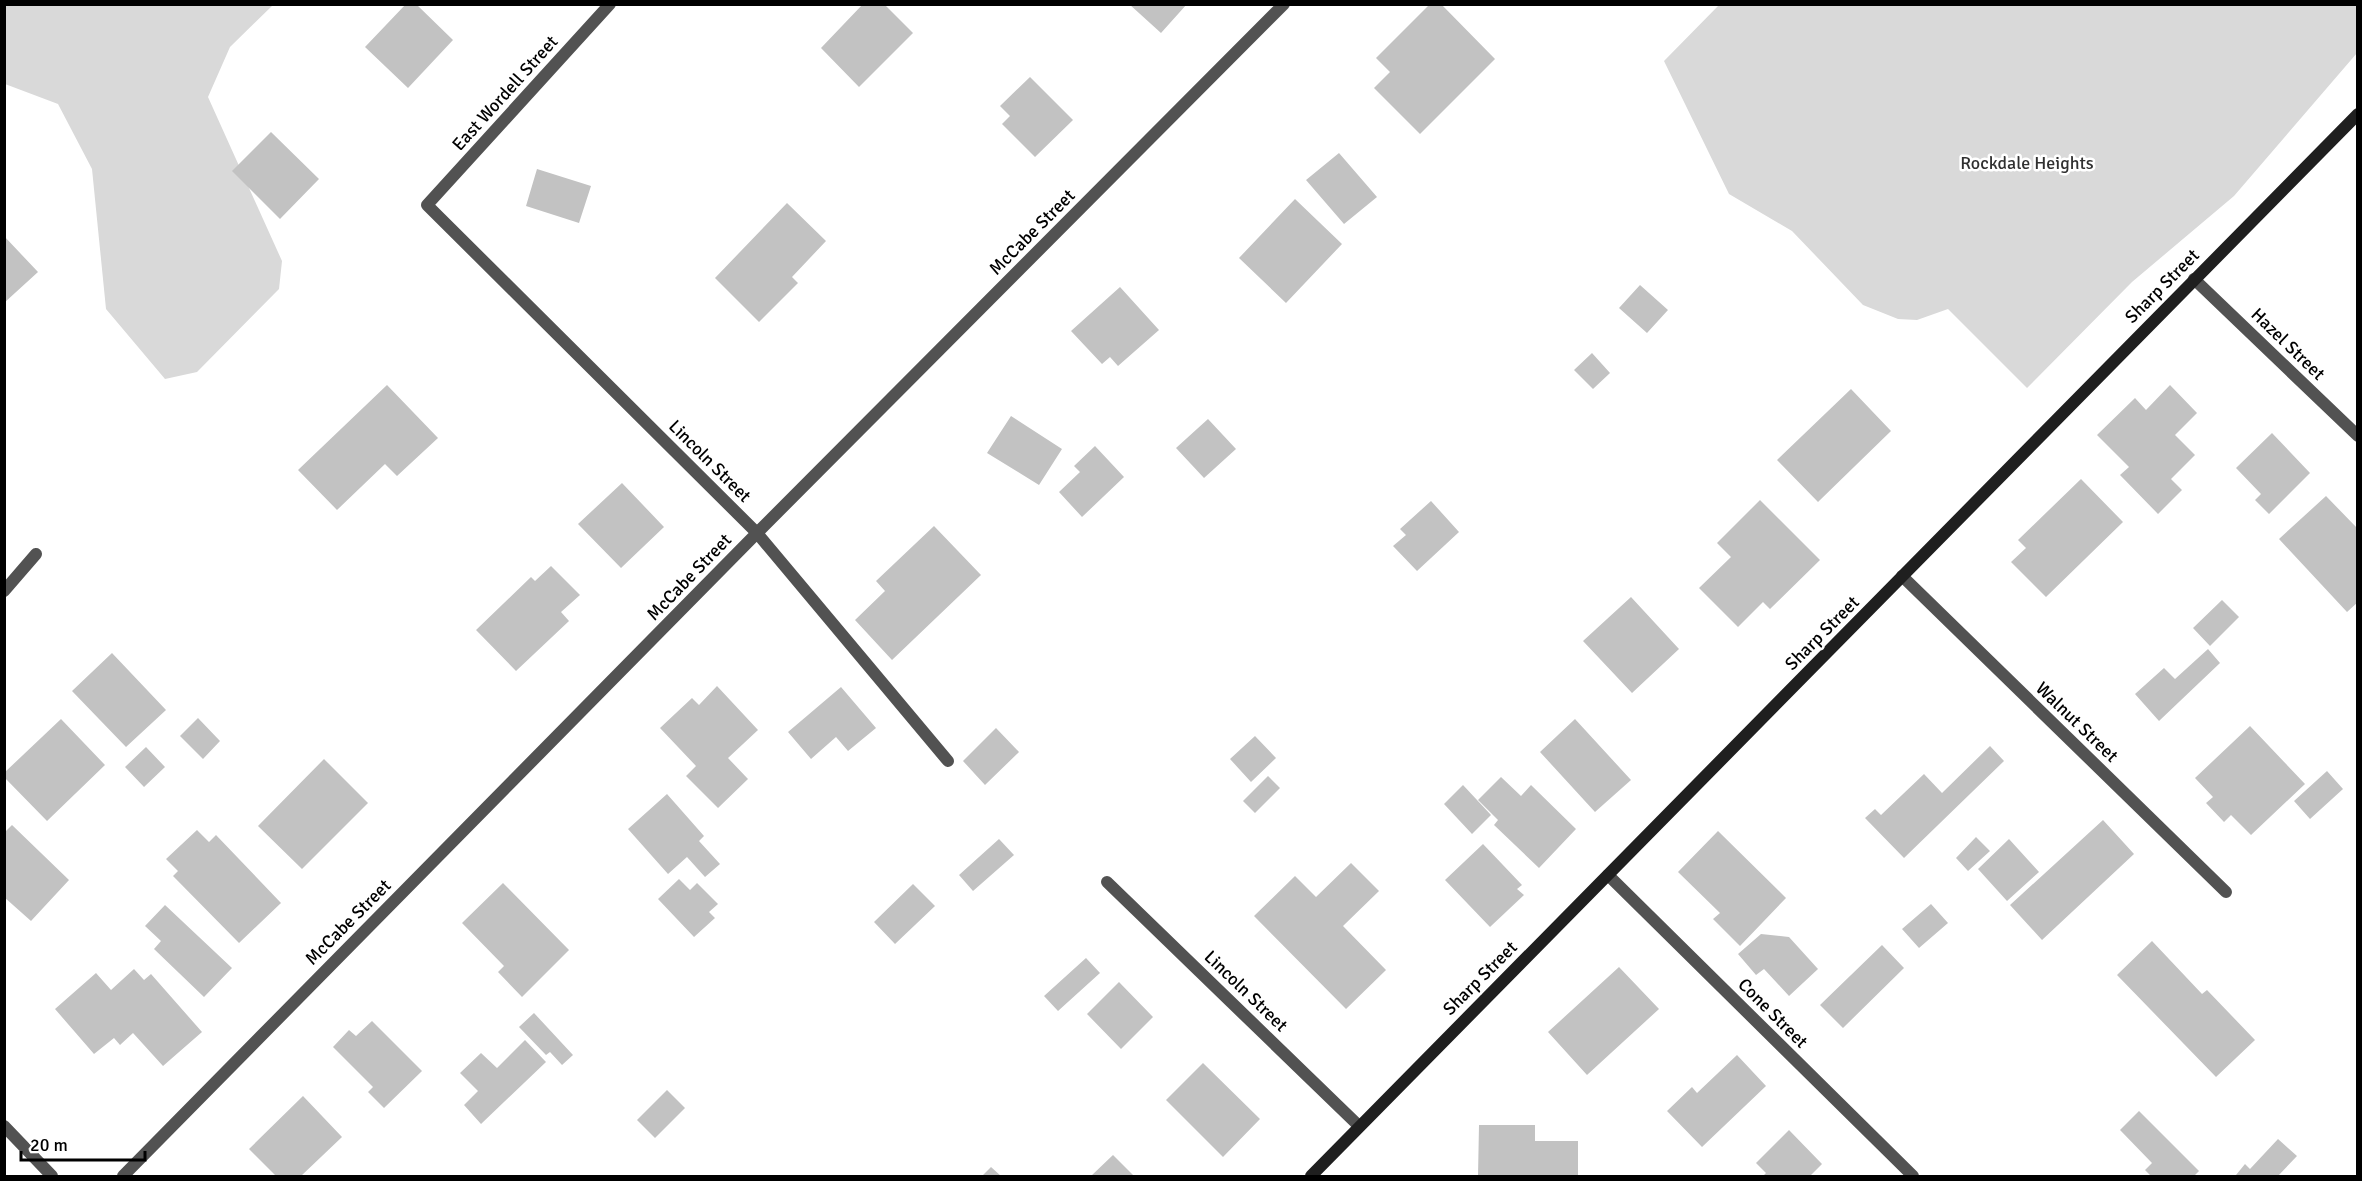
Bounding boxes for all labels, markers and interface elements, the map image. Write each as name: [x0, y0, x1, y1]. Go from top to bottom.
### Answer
street label: East Wordell Street: [447, 31, 563, 155]
park label: Rockdale Heights: [1960, 152, 2094, 174]
street label: McCabe Street: [985, 185, 1079, 279]
street label: Sharp Street: [2120, 244, 2204, 328]
street label: Hazel Street: [2246, 303, 2330, 385]
street label: Lincoln Street: [664, 415, 756, 507]
street label: McCabe Street: [642, 529, 736, 625]
street label: Sharp Street: [1780, 591, 1864, 675]
street label: Walnut Street: [2031, 677, 2123, 767]
street label: McCabe Street: [301, 875, 395, 969]
street label: Sharp Street: [1438, 936, 1522, 1020]
street label: Lincoln Street: [1200, 946, 1292, 1036]
street label: Cone Street: [1733, 973, 1813, 1053]
scale bar: [21, 1124, 146, 1162]
text: 20 m: [30, 1134, 68, 1156]

